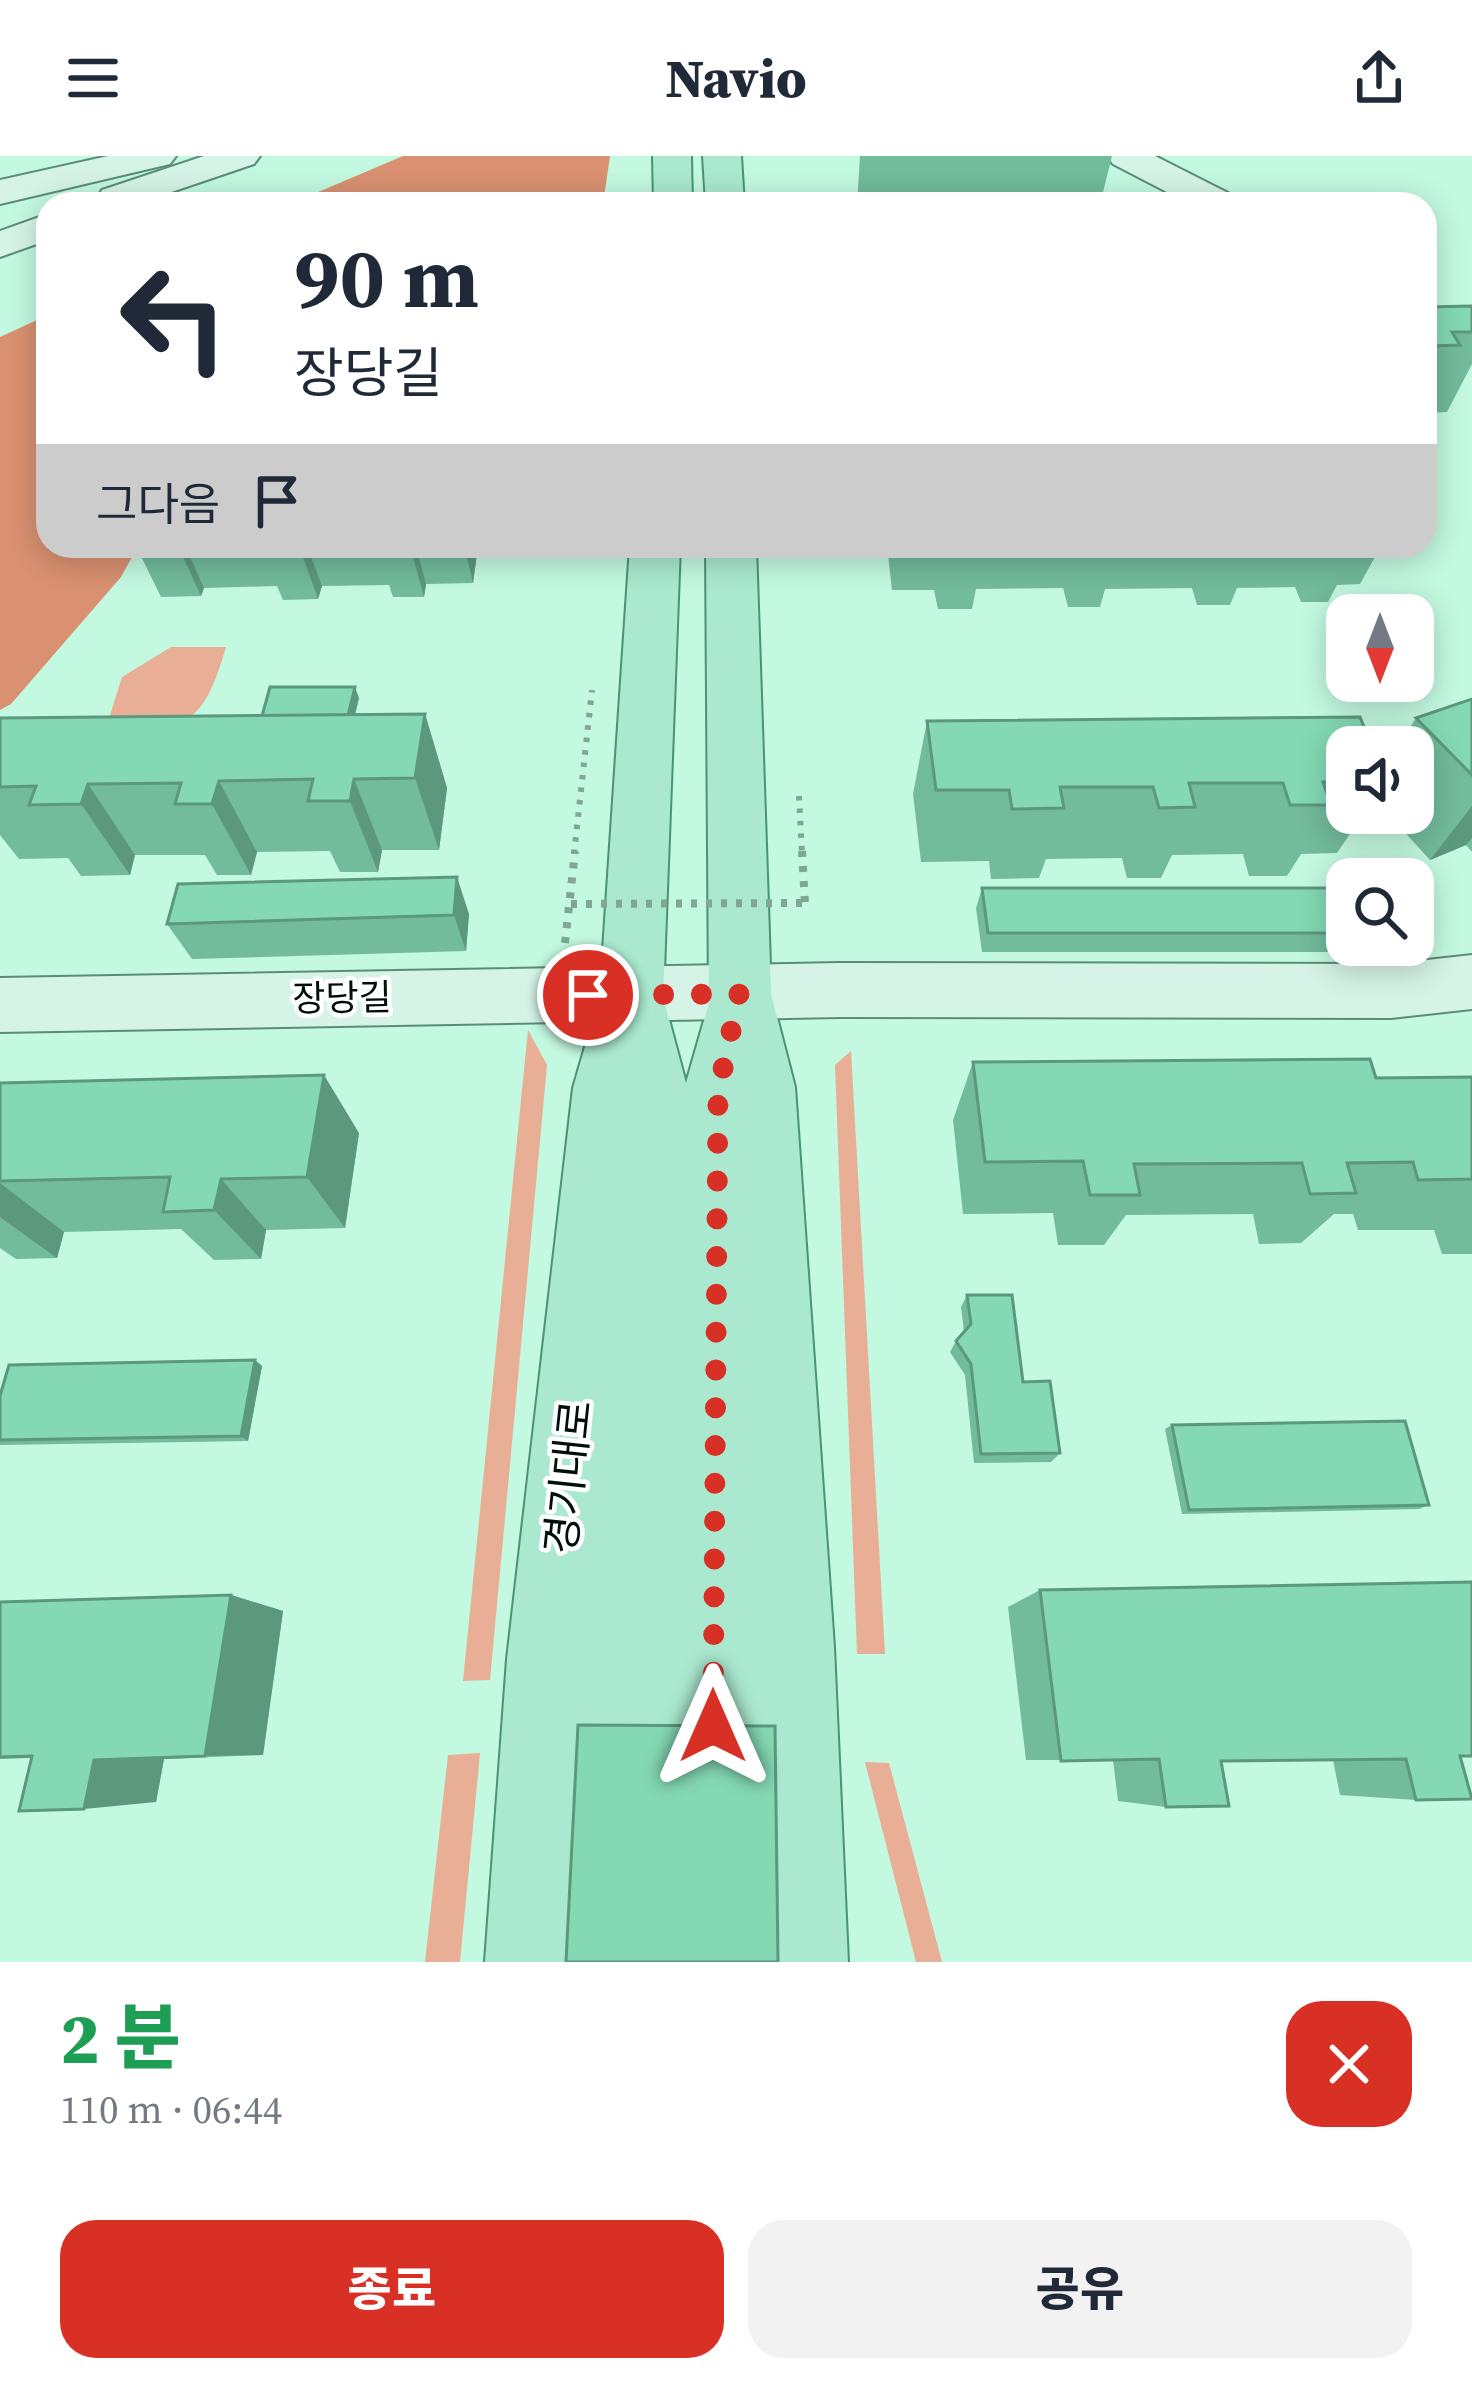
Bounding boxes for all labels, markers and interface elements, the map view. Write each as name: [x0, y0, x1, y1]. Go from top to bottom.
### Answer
text: Navio: [665, 41, 807, 115]
icon: menu: [60, 45, 126, 111]
icon: share: [1346, 45, 1412, 111]
text: 90 m: [294, 220, 479, 335]
icon: left: [96, 240, 252, 396]
text: 장당길: [294, 336, 443, 410]
icon: arrive: [244, 468, 310, 534]
text: 그다음: [96, 473, 220, 535]
north arrow: [1326, 594, 1434, 702]
map controls: [1326, 594, 1434, 966]
button: sound: [1326, 726, 1434, 834]
button: search: [1326, 858, 1434, 966]
pin: [537, 944, 639, 1046]
icon: arrive: [555, 962, 621, 1028]
street label: 장당길: [292, 973, 392, 1023]
street label: 경기대로: [531, 1397, 605, 1557]
position arrow: [650, 1663, 776, 1789]
text: 2 분: [60, 1988, 181, 2087]
button: close: [1286, 2001, 1412, 2127]
text: 110 m · 06:44: [60, 2083, 282, 2136]
button: 종료: [60, 2220, 724, 2358]
button: 공유: [748, 2220, 1412, 2358]

